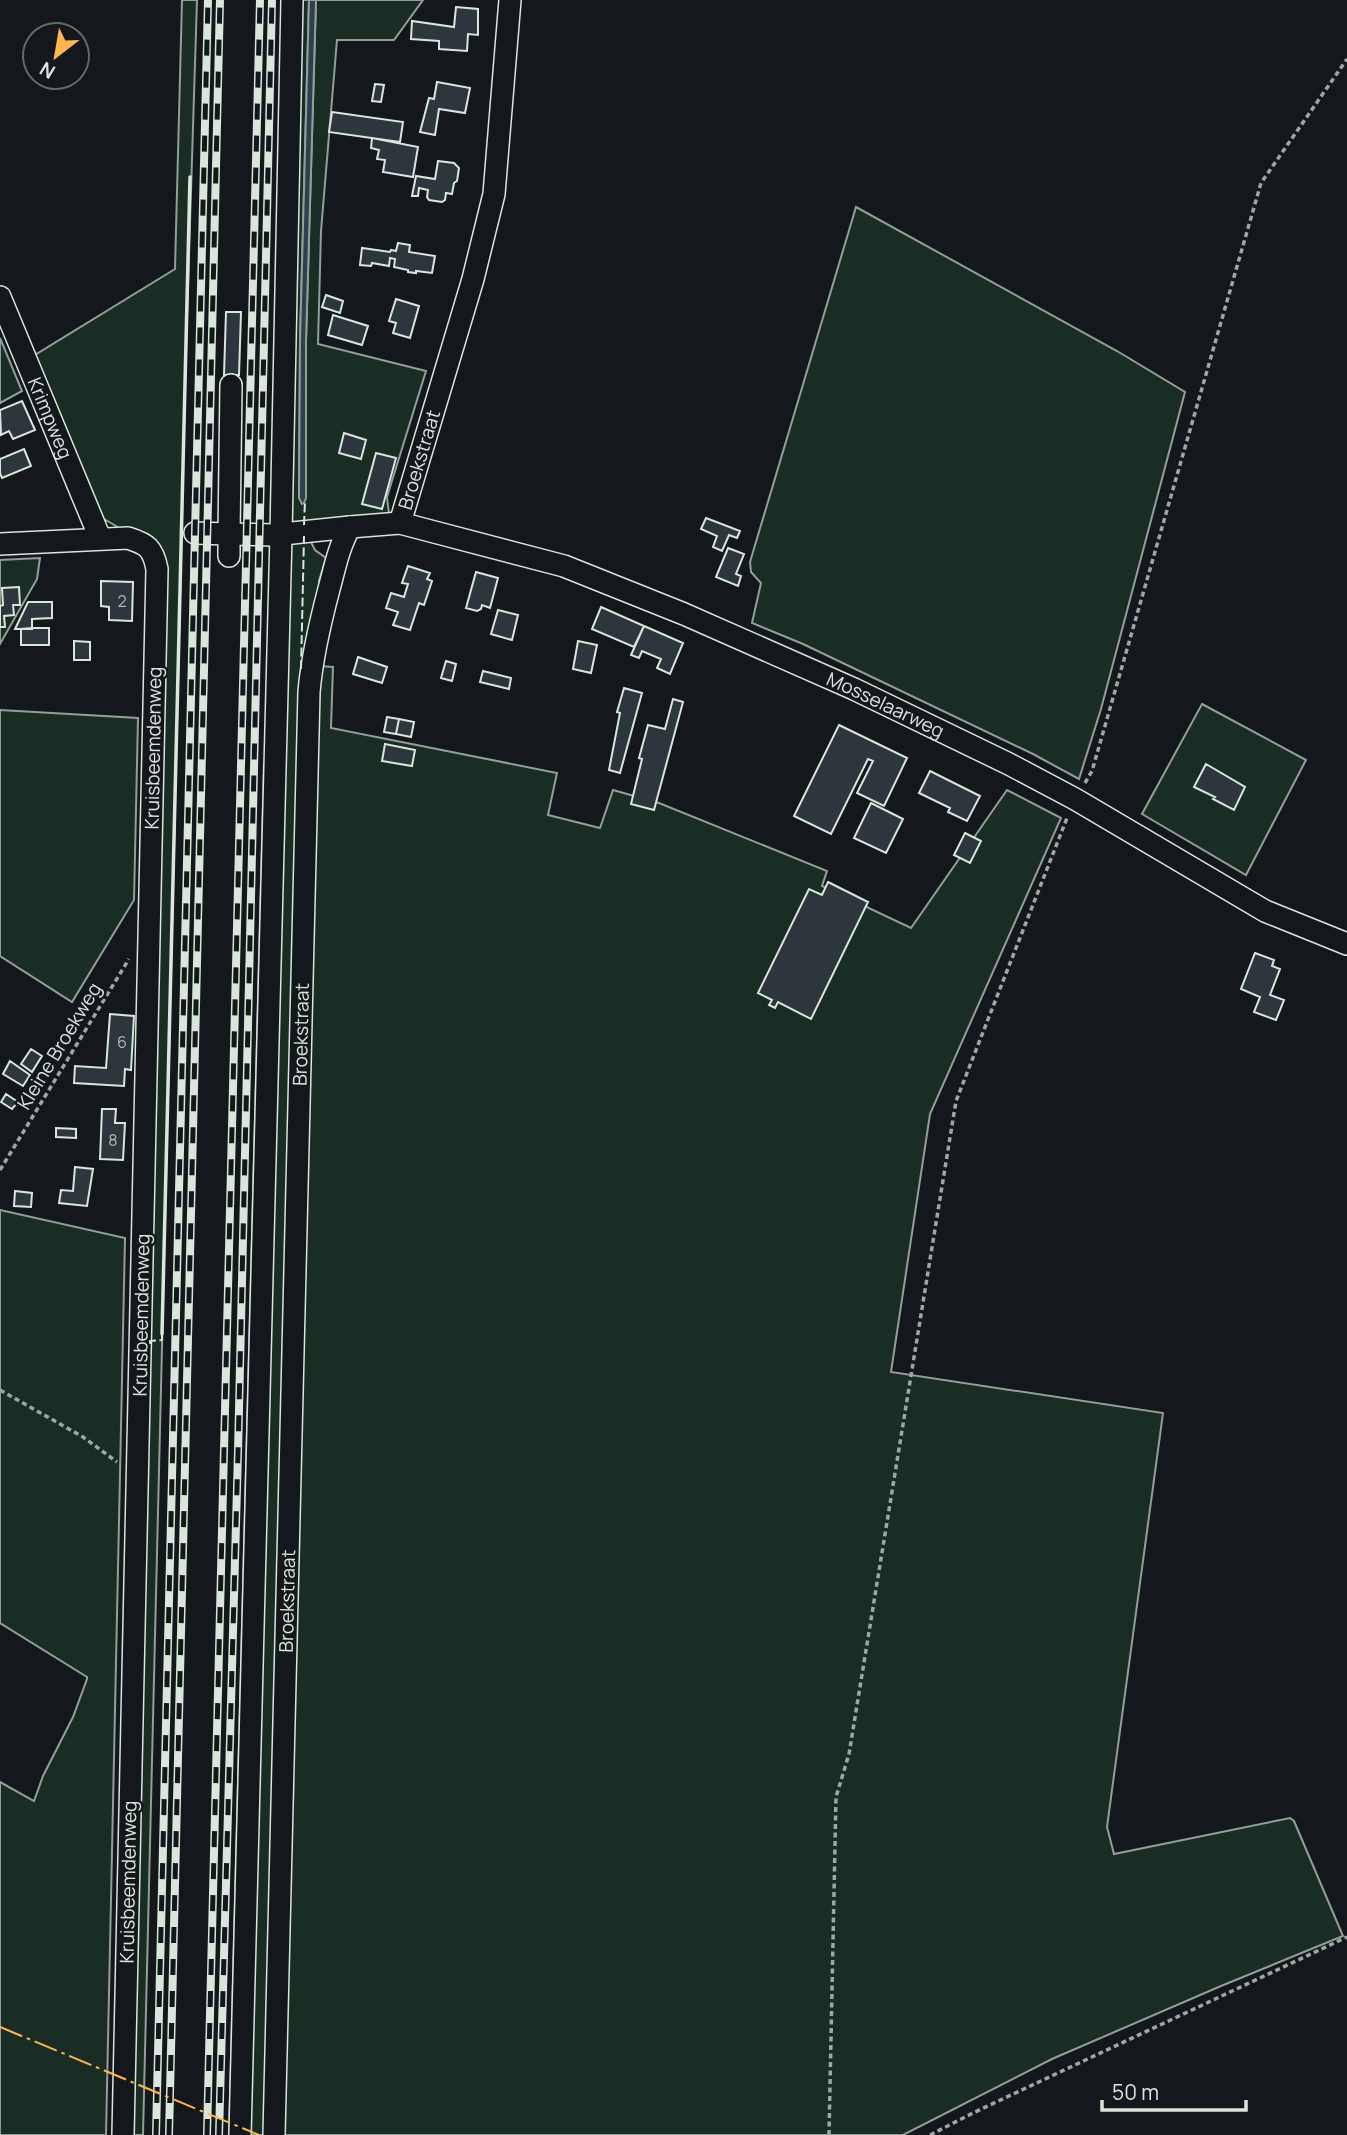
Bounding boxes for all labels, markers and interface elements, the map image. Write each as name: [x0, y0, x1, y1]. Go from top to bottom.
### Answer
north arrow: [21, 21, 91, 91]
text: N: [35, 56, 60, 85]
street label: Krimpweg: [22, 373, 79, 463]
street label: Broekstraat: [392, 407, 446, 513]
house number: 2: [117, 590, 127, 612]
street label: Kruisbeemdenweg: [139, 666, 167, 830]
street label: Mosselaarweg: [823, 666, 949, 744]
street label: Kleine Broekweg: [11, 978, 107, 1114]
street label: Broekstraat: [286, 983, 315, 1086]
house number: 6: [117, 1031, 127, 1053]
house number: 8: [108, 1129, 118, 1151]
street label: Kruisbeemdenweg: [127, 1233, 155, 1397]
street label: Broekstraat: [273, 1549, 301, 1653]
street label: Kruisbeemdenweg: [114, 1800, 142, 1964]
scale bar: [1102, 2068, 1246, 2112]
text: 50 m: [1112, 2078, 1159, 2106]

